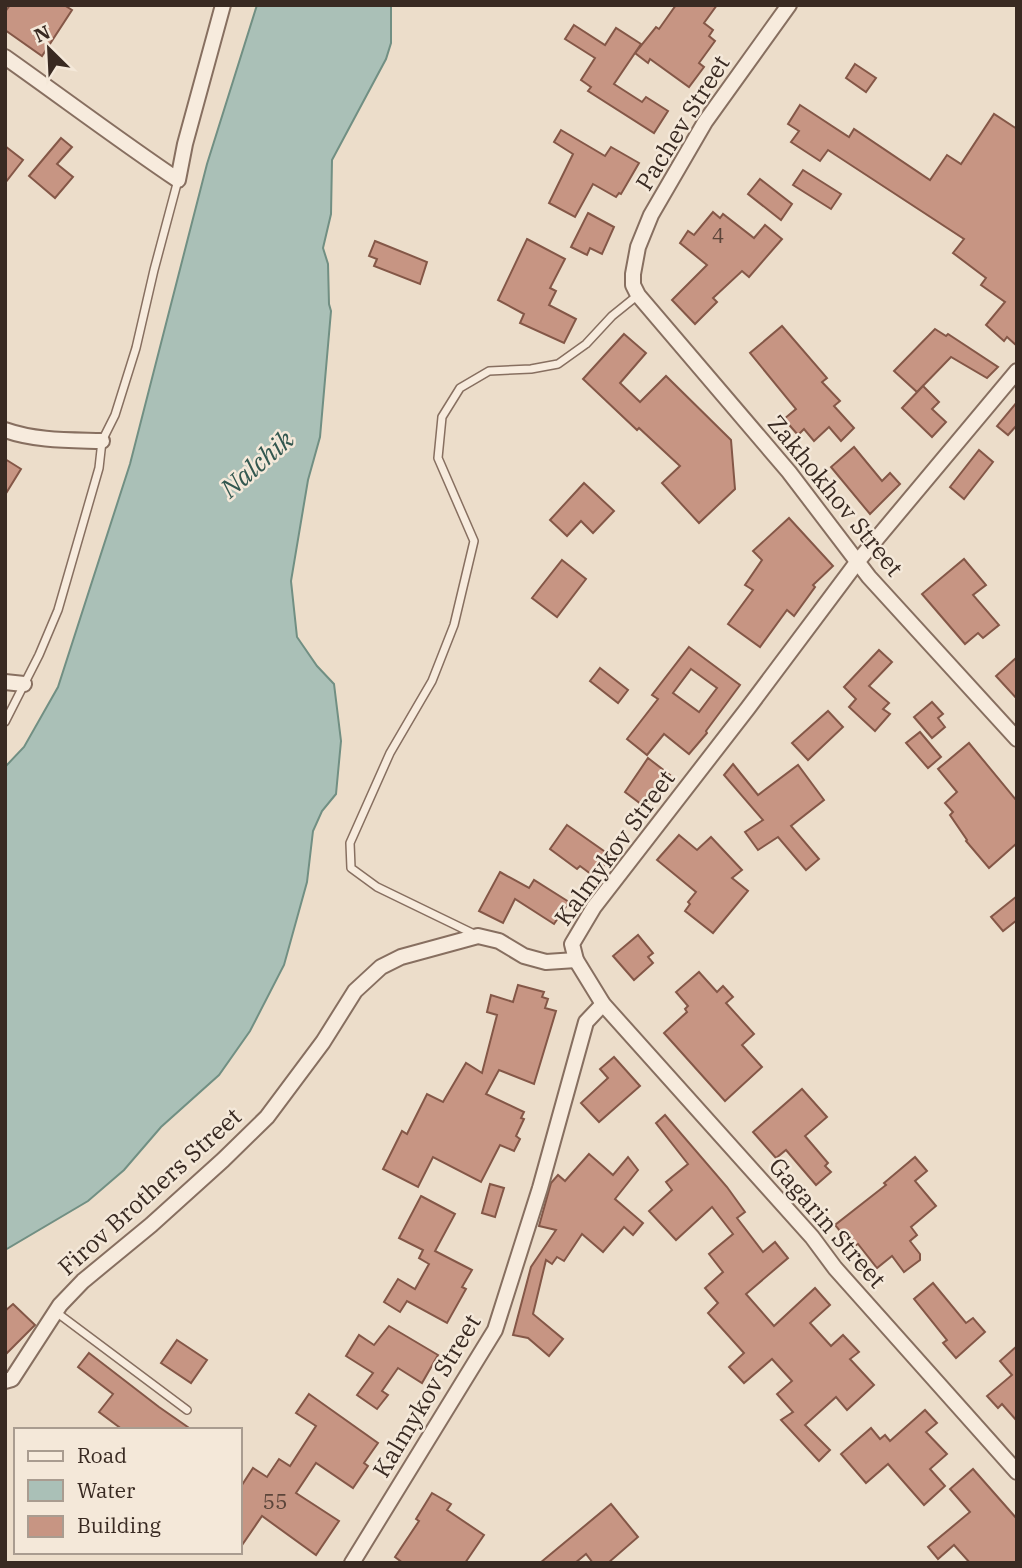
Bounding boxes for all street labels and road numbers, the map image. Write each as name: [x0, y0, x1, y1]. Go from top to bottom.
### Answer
street label: Pachev Street: [628, 49, 736, 196]
street label: Zakhokhov Street: [761, 408, 911, 583]
street label: Kalmykov Street: [547, 763, 682, 932]
street label: Firov Brothers Street: [51, 1100, 248, 1282]
street label: Gagarin Street: [762, 1150, 893, 1294]
street label: Kalmykov Street: [365, 1308, 488, 1483]

